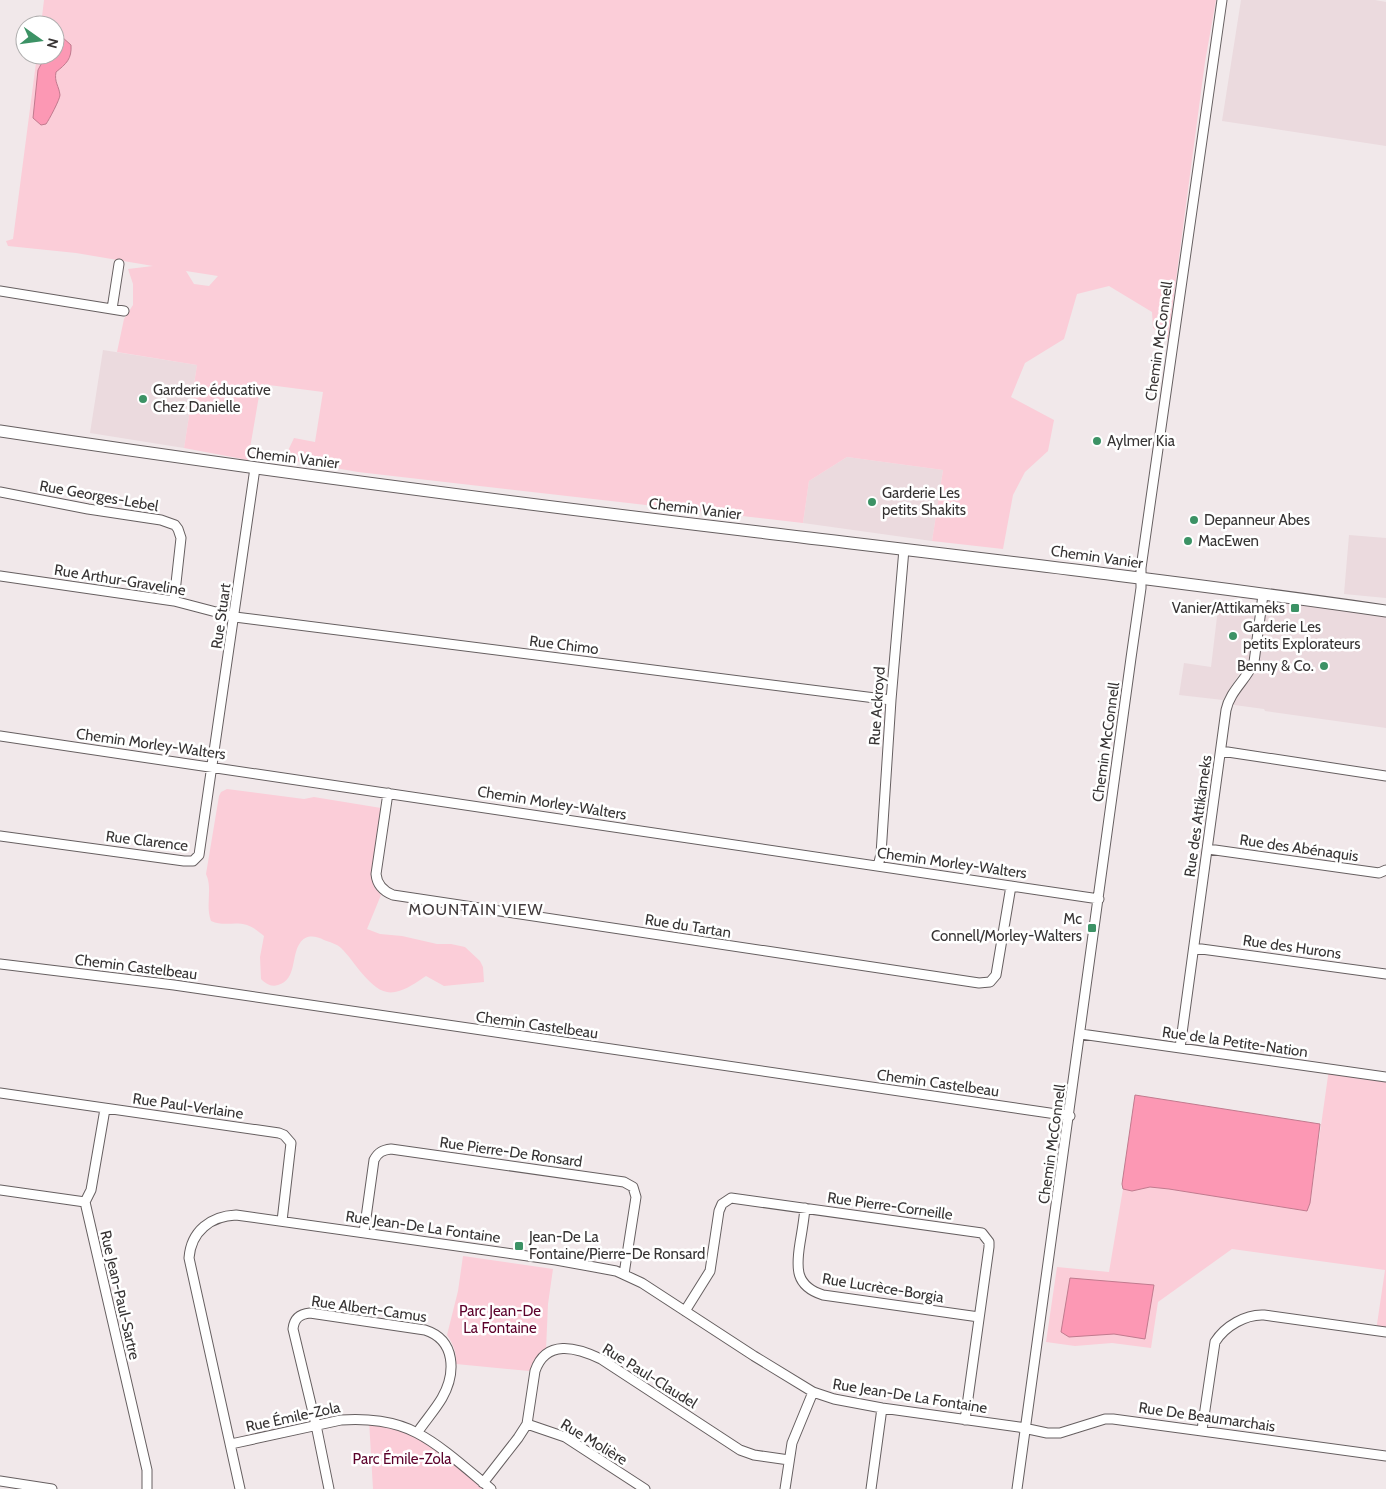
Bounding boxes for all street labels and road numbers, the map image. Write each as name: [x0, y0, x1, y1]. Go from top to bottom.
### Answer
street label: Chemin McConnell: [1142, 280, 1176, 402]
street label: Chemin Vanier: [246, 443, 340, 473]
street label: Rue Georges-Lebel: [38, 477, 160, 515]
street label: Chemin Vanier: [648, 494, 742, 524]
street label: Chemin Vanier: [1050, 542, 1144, 572]
street label: Rue Arthur-Graveline: [53, 561, 187, 599]
street label: Rue Stuart: [207, 582, 235, 650]
street label: Rue Chimo: [528, 632, 600, 658]
street label: Rue Ackroyd: [865, 666, 889, 746]
street label: Chemin McConnell: [1089, 681, 1123, 803]
street label: Chemin Morley-Walters: [75, 725, 227, 763]
street label: Rue des Attikameks: [1181, 754, 1215, 878]
street label: Chemin Morley-Walters: [476, 782, 628, 824]
street label: Rue Clarence: [105, 827, 189, 855]
street label: Rue des Abénaquis: [1238, 831, 1360, 865]
street label: Chemin Morley-Walters: [876, 844, 1028, 882]
street label: Rue du Tartan: [644, 910, 732, 942]
street label: Rue des Hurons: [1242, 931, 1342, 963]
street label: Chemin Castelbeau: [74, 951, 198, 983]
street label: Chemin Castelbeau: [475, 1008, 599, 1042]
street label: Rue de la Petite-Nation: [1161, 1023, 1309, 1061]
street label: Chemin Castelbeau: [876, 1066, 1000, 1100]
street label: Chemin McConnell: [1035, 1083, 1069, 1205]
street label: Rue Paul-Verlaine: [132, 1089, 245, 1123]
street label: Rue Pierre-De Ronsard: [438, 1133, 584, 1171]
street label: Rue Pierre-Corneille: [826, 1188, 954, 1224]
street label: Rue Jean-De La Fontaine: [344, 1207, 502, 1247]
street label: Rue Jean-Paul-Sartre: [96, 1229, 144, 1362]
street label: Rue Lucrèce-Borgia: [821, 1270, 946, 1307]
street label: Rue Albert-Camus: [310, 1292, 428, 1326]
street label: Rue Paul-Claudel: [599, 1340, 701, 1413]
street label: Rue Jean-De La Fontaine: [831, 1375, 989, 1417]
street label: Rue Émile-Zola: [244, 1397, 343, 1436]
street label: Rue De Beaumarchais: [1138, 1398, 1276, 1436]
street label: Rue Molière: [557, 1415, 631, 1469]

